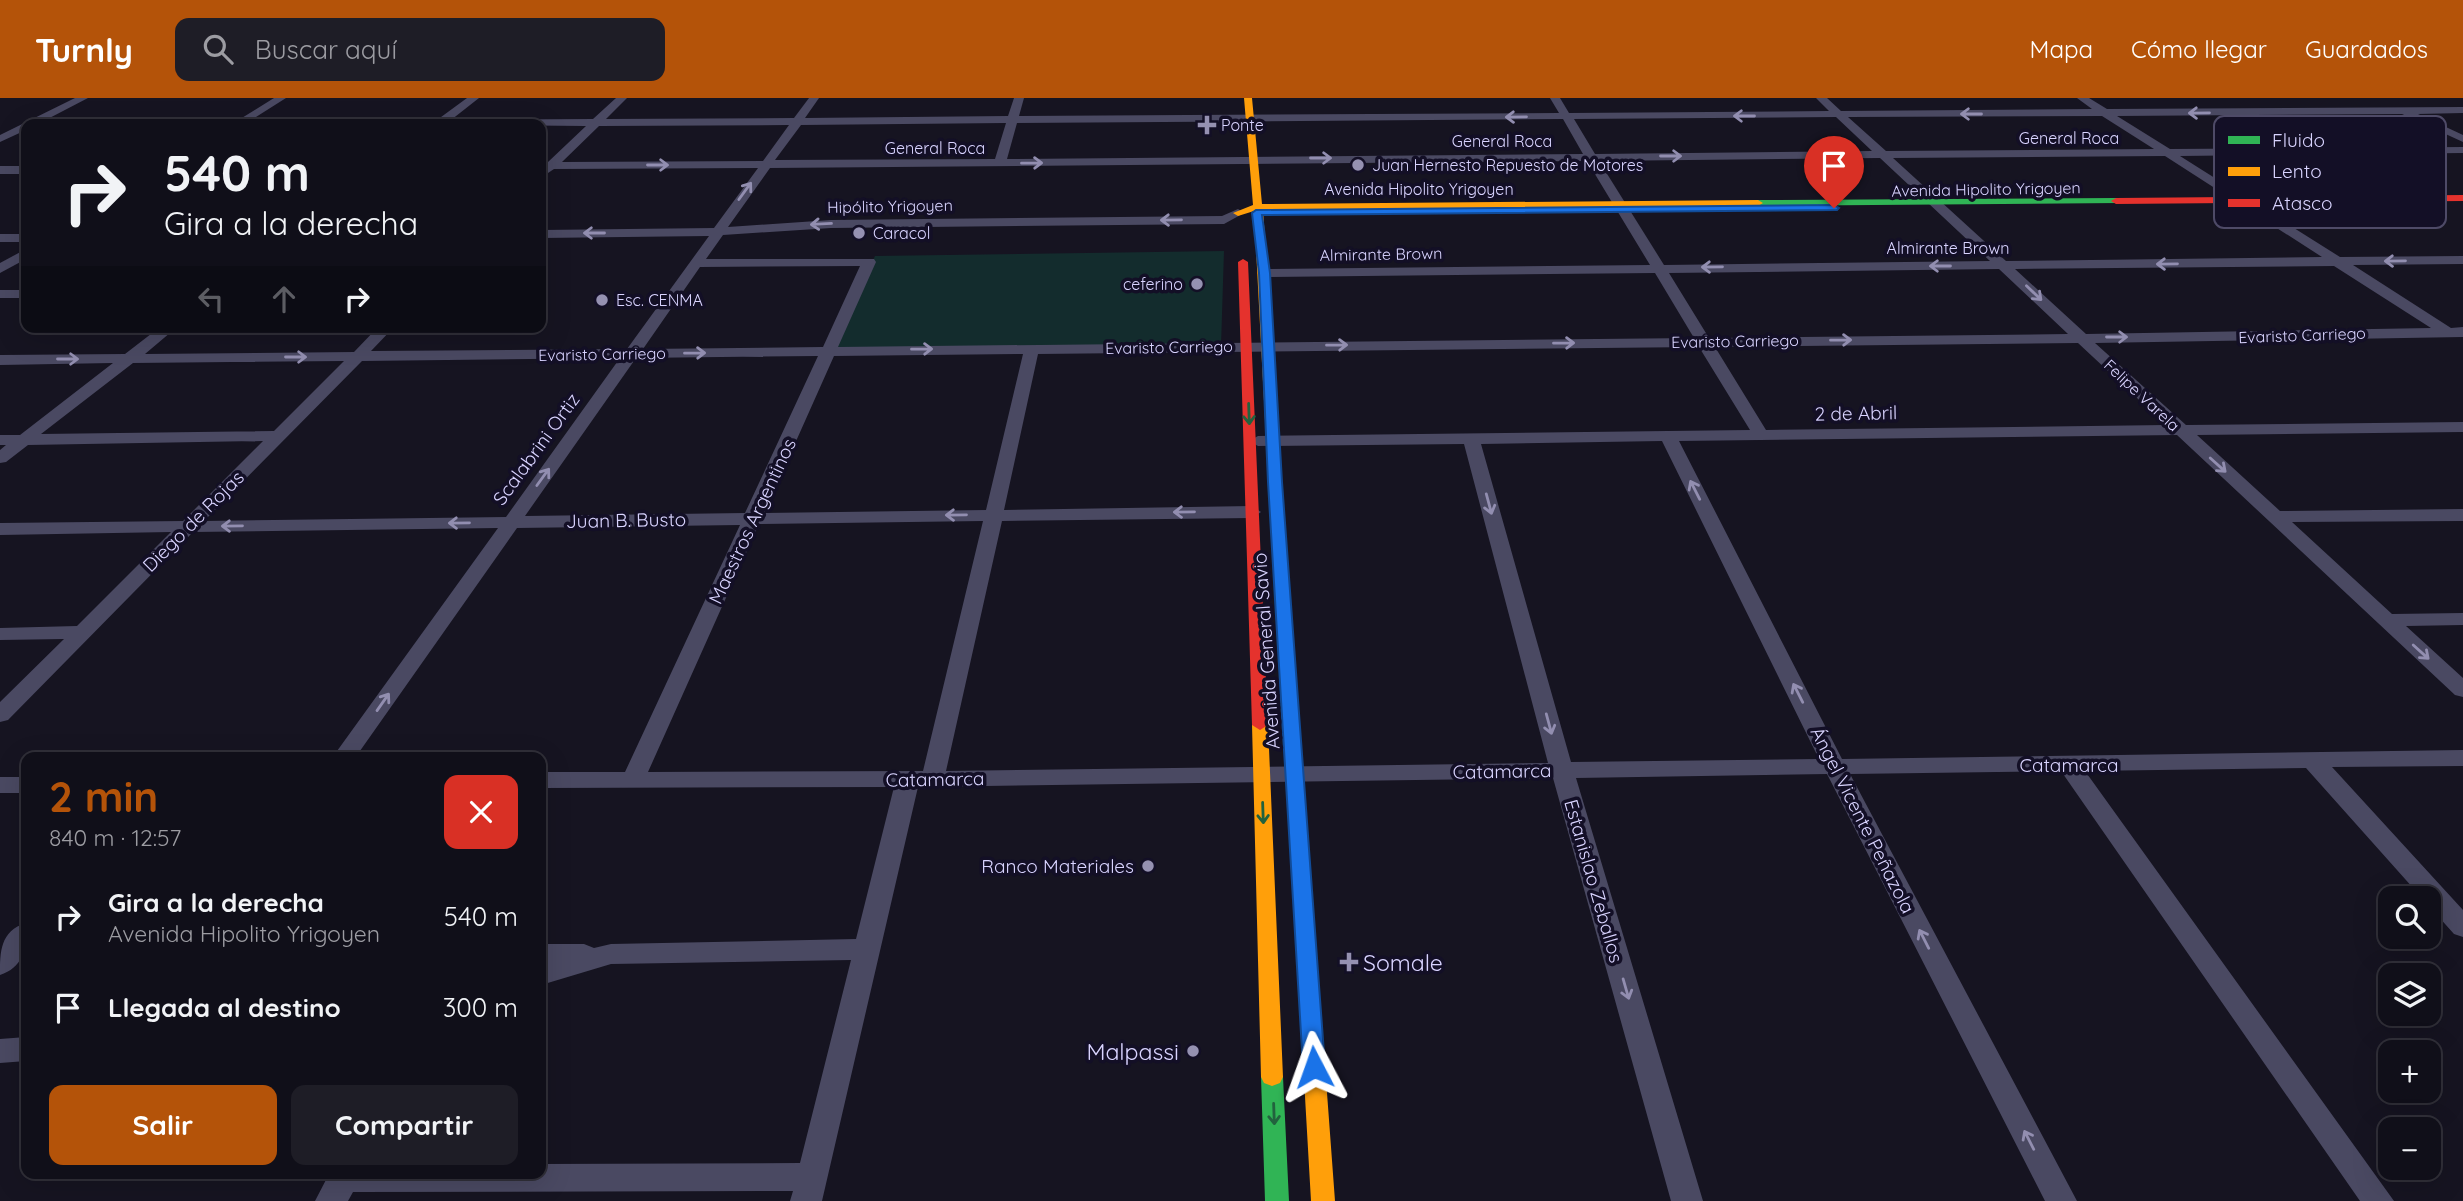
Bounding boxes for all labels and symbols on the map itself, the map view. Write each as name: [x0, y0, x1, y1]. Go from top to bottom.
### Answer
one-way arrow: [2188, 106, 2211, 119]
one-way arrow: [1960, 107, 1983, 121]
one-way arrow: [1733, 109, 1756, 123]
one-way arrow: [1505, 110, 1528, 124]
place label: Ponte: [1221, 115, 1264, 135]
legend: [2214, 116, 2446, 228]
marker: Ponte: [1199, 117, 1215, 133]
street label: General Roca: [2019, 128, 2119, 148]
text: Fluido: [2272, 128, 2325, 152]
street label: General Roca: [1452, 131, 1552, 151]
pin: [1804, 136, 1864, 208]
street label: General Roca: [885, 138, 985, 158]
one-way arrow: [1660, 149, 1683, 163]
one-way arrow: [1310, 151, 1333, 165]
place label: Juan Hernesto Repuesto de Motores: [1372, 155, 1643, 175]
one-way arrow: [1021, 156, 1044, 170]
marker: Juan Hernesto Repuesto de Motores: [1350, 157, 1366, 173]
one-way arrow: [646, 158, 669, 172]
text: Lento: [2272, 159, 2322, 183]
street label: Avenida Hipolito Yrigoyen: [1891, 177, 2081, 201]
street label: Avenida Hipolito Yrigoyen: [1324, 179, 1514, 199]
one-way arrow: [738, 183, 753, 201]
text: Atasco: [2272, 191, 2332, 215]
street label: Hipólito Yrigoyen: [827, 195, 953, 217]
one-way arrow: [1160, 213, 1183, 227]
one-way arrow: [810, 218, 833, 231]
place label: Caracol: [873, 223, 930, 243]
marker: Caracol: [851, 225, 867, 241]
one-way arrow: [583, 226, 606, 240]
street label: Almirante Brown: [1887, 238, 2009, 258]
street label: Almirante Brown: [1319, 243, 1443, 265]
one-way arrow: [2384, 254, 2407, 268]
one-way arrow: [2156, 257, 2179, 271]
one-way arrow: [1929, 259, 1952, 273]
one-way arrow: [1701, 260, 1724, 274]
place label: ceferino: [1123, 274, 1183, 294]
marker: ceferino: [1189, 276, 1205, 292]
one-way arrow: [2025, 285, 2042, 302]
place label: Esc. CENMA: [616, 290, 703, 310]
marker: Esc. CENMA: [594, 292, 610, 308]
street label: Evaristo Carriego: [2238, 323, 2366, 347]
street label: Evaristo Carriego: [1671, 330, 1799, 352]
one-way arrow: [2105, 330, 2128, 344]
one-way arrow: [1829, 333, 1852, 347]
street label: Evaristo Carriego: [1105, 336, 1233, 358]
one-way arrow: [1552, 336, 1575, 350]
one-way arrow: [1325, 338, 1348, 352]
one-way arrow: [910, 342, 933, 356]
street label: Evaristo Carriego: [538, 343, 666, 365]
one-way arrow: [683, 346, 706, 359]
one-way arrow: [284, 350, 307, 364]
one-way arrow: [56, 352, 79, 366]
street label: Felipe Varela: [2100, 355, 2184, 435]
street label: Scalabrini Ortiz: [487, 388, 585, 510]
street label: 2 de Abril: [1814, 400, 1898, 426]
one-way arrow: [1242, 402, 1255, 425]
street label: Maestros Argentinos: [703, 434, 801, 608]
one-way arrow: [2209, 457, 2227, 473]
street label: Diego de Rojas: [137, 465, 249, 577]
one-way arrow: [535, 468, 550, 487]
one-way arrow: [1687, 480, 1701, 501]
one-way arrow: [1483, 493, 1496, 515]
one-way arrow: [1172, 505, 1195, 519]
street label: Juan B. Busto: [566, 507, 686, 533]
one-way arrow: [945, 508, 968, 522]
one-way arrow: [448, 516, 471, 529]
one-way arrow: [221, 519, 244, 533]
street label: Avenida General Savio: [1247, 552, 1285, 750]
one-way arrow: [2412, 644, 2430, 660]
one-way arrow: [1790, 683, 1804, 704]
one-way arrow: [375, 693, 390, 712]
one-way arrow: [1543, 712, 1556, 735]
street label: Ángel Vicente Peñazola: [1805, 723, 1921, 917]
street label: Catamarca: [2020, 753, 2118, 777]
street label: Catamarca: [1452, 758, 1552, 784]
street label: Catamarca: [885, 766, 985, 792]
street label: Estanislao Zeballos: [1559, 796, 1629, 966]
one-way arrow: [1256, 801, 1269, 824]
place label: Ranco Materiales: [981, 854, 1134, 878]
marker: Ranco Materiales: [1140, 858, 1156, 874]
one-way arrow: [1917, 929, 1931, 950]
place label: Somale: [1363, 948, 1443, 977]
marker: Somale: [1341, 954, 1357, 970]
one-way arrow: [1620, 978, 1633, 1000]
position arrow: [1277, 1030, 1351, 1104]
place label: Malpassi: [1086, 1037, 1179, 1066]
marker: Malpassi: [1185, 1043, 1201, 1059]
one-way arrow: [1267, 1102, 1280, 1125]
one-way arrow: [2022, 1131, 2036, 1151]

